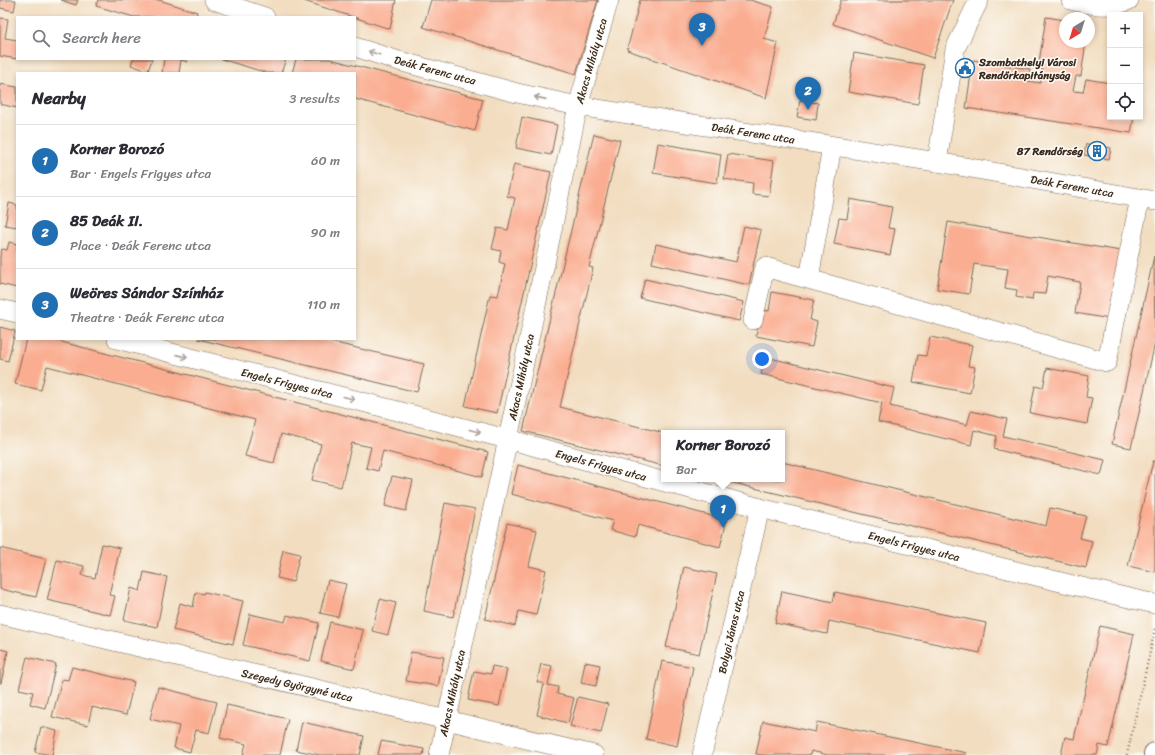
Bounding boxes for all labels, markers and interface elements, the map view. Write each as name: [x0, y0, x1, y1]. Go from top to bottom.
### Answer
north arrow: [1059, 12, 1095, 48]
map controls: [1107, 12, 1143, 120]
button: +: [1107, 12, 1143, 48]
pin: 3: [689, 13, 715, 46]
search box: [16, 16, 356, 60]
street label: Akacs Mihály utca: [570, 16, 613, 107]
text: Search here: [62, 25, 141, 51]
icon: search: [30, 27, 52, 49]
button: −: [1107, 48, 1143, 84]
one-way arrow: [367, 49, 380, 56]
street label: Deák Ferenc utca: [392, 50, 478, 91]
place label: Szombathelyi Városi Rendőrkapitányság: [978, 53, 1077, 85]
public building icon: Szombathelyi Városi Rendőrkapitányság: [954, 57, 976, 79]
pin: 2: [795, 77, 821, 110]
text: Nearby: [32, 83, 86, 113]
button: locate: [1107, 84, 1143, 120]
text: 3 results: [289, 87, 340, 110]
one-way arrow: [534, 93, 547, 101]
street label: Deák Ferenc utca: [710, 118, 796, 150]
text: Korner Borozó: [70, 136, 164, 162]
building icon: 87 Rendőrség: [1086, 140, 1108, 162]
place label: 87 Rendőrség: [1016, 142, 1083, 161]
text: 1: [42, 149, 48, 172]
text: 60 m: [311, 149, 340, 172]
text: Bar · Engels Frigyes utca: [70, 162, 211, 185]
street label: Deák Ferenc utca: [1029, 170, 1115, 203]
text: 85 Deák II.: [70, 208, 143, 234]
text: 2: [41, 221, 49, 244]
text: 90 m: [310, 221, 340, 244]
text: Place · Deák Ferenc utca: [70, 234, 211, 257]
text: Weöres Sándor Színház: [70, 280, 224, 306]
text: 3: [41, 293, 49, 316]
text: 110 m: [307, 293, 340, 316]
text: Theatre · Deák Ferenc utca: [70, 306, 224, 329]
street label: Akacs Mihály utca: [503, 332, 540, 423]
your location: [752, 349, 772, 369]
one-way arrow: [175, 352, 188, 360]
street label: Engels Frigyes utca: [239, 363, 335, 404]
one-way arrow: [342, 395, 355, 403]
one-way arrow: [468, 428, 481, 435]
popup: [661, 430, 785, 482]
text: Korner Borozó: [676, 432, 770, 458]
street label: Engels Frigyes utca: [553, 444, 649, 487]
text: Bar: [676, 458, 696, 481]
pin: 1: [710, 495, 736, 528]
street label: Engels Frigyes utca: [866, 526, 962, 567]
street label: Bolyai János utca: [713, 588, 750, 676]
street label: Akacs Mihály utca: [434, 648, 471, 739]
street label: Szegedy Györgyné utca: [239, 663, 355, 708]

